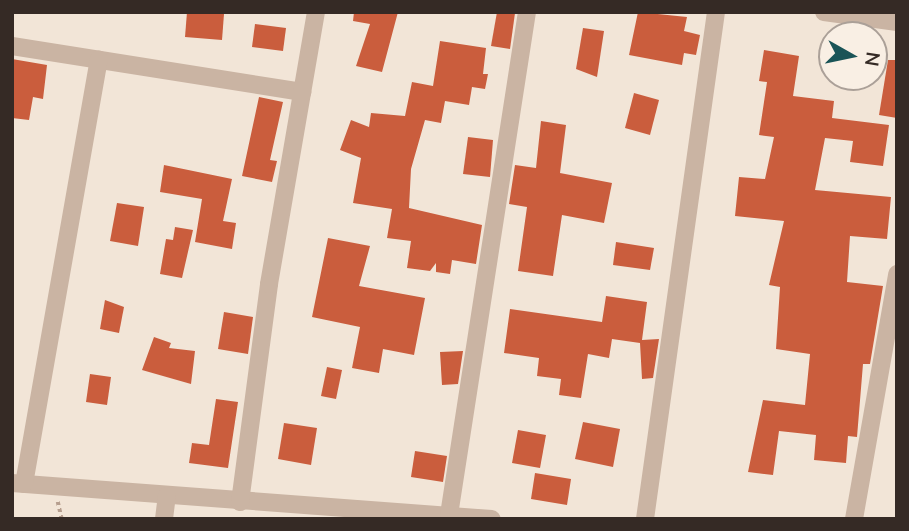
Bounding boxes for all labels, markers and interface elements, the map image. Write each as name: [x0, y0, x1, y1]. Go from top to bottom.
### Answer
north arrow: [818, 21, 888, 91]
text: N: [858, 50, 886, 68]

